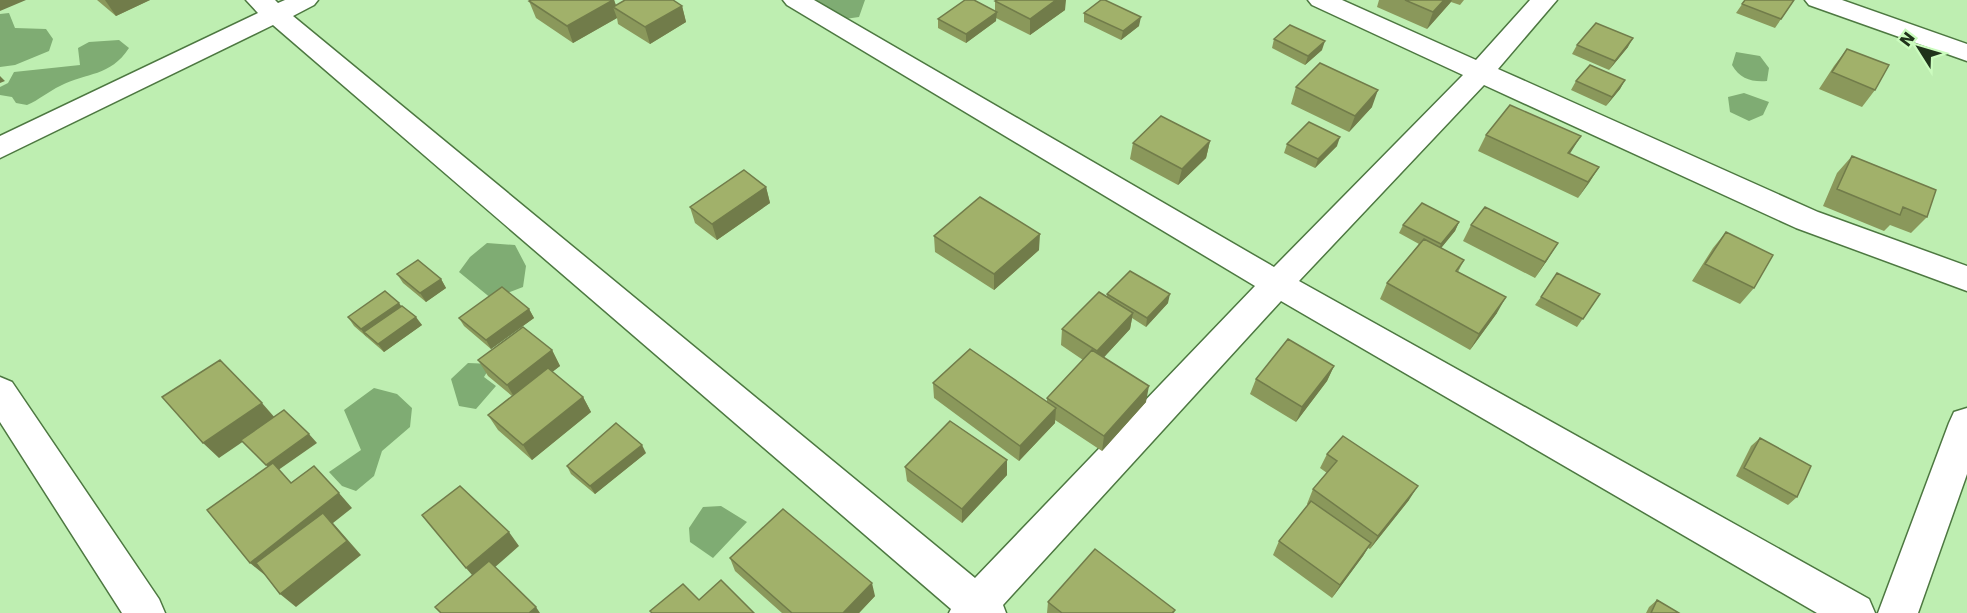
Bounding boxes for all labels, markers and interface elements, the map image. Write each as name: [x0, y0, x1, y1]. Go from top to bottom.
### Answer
north arrow: [1889, 18, 1949, 78]
text: N: [1896, 28, 1919, 50]

